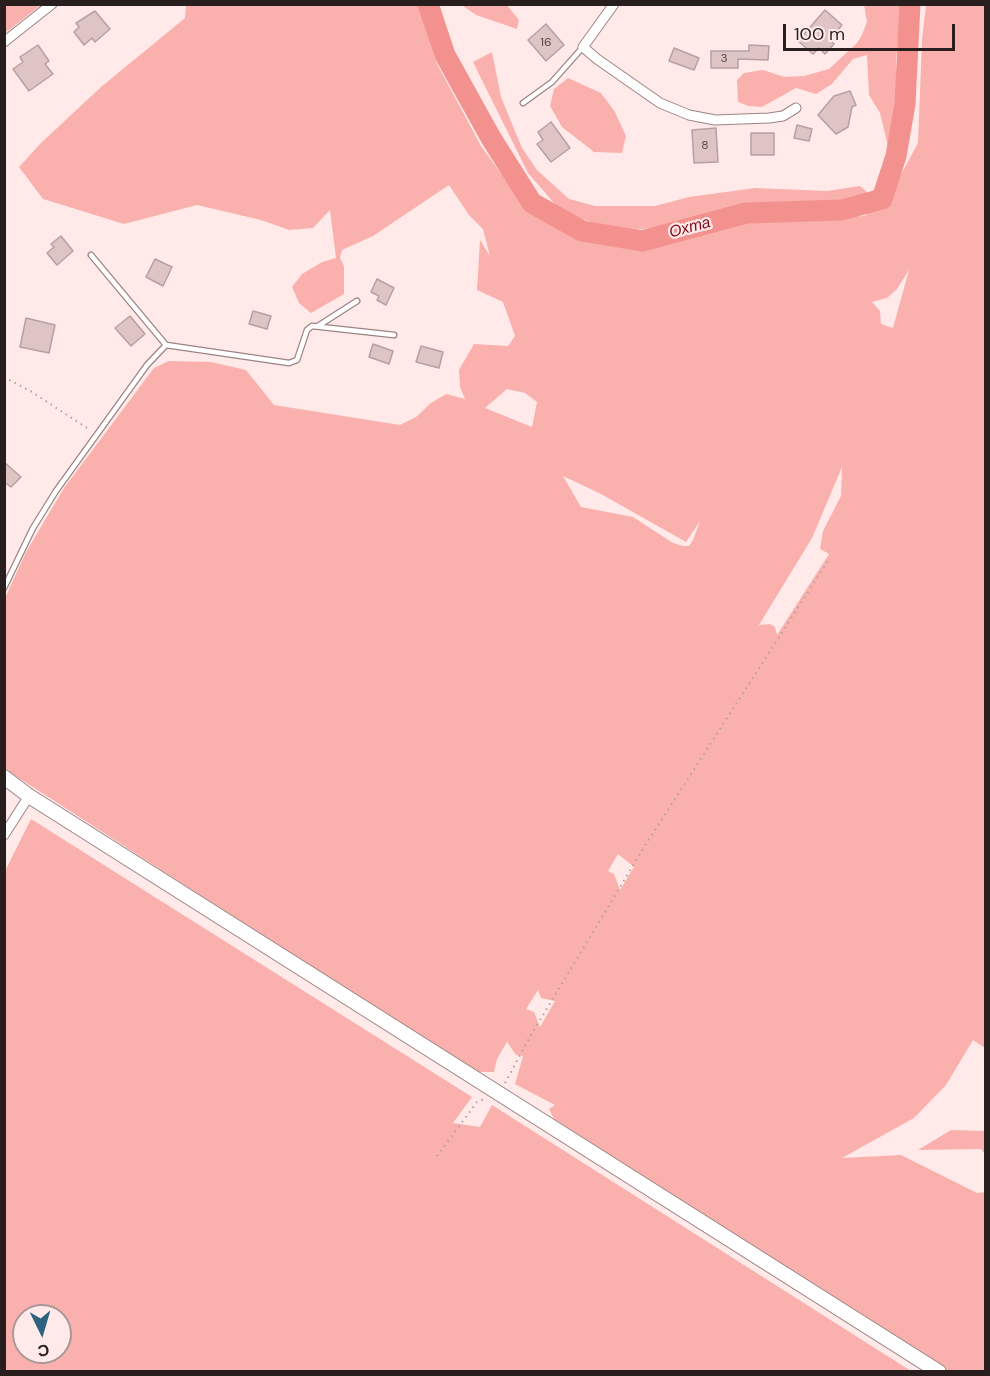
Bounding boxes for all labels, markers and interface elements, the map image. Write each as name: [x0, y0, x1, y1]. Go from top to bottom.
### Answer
scale bar: [786, 12, 958, 50]
text: 100 m: [794, 22, 845, 46]
house number: 16: [540, 36, 552, 50]
house number: 3: [720, 52, 728, 66]
house number: 8: [701, 139, 709, 153]
water label: Охта: [667, 213, 713, 243]
north arrow: [12, 1304, 72, 1364]
text: С: [37, 1339, 50, 1361]

